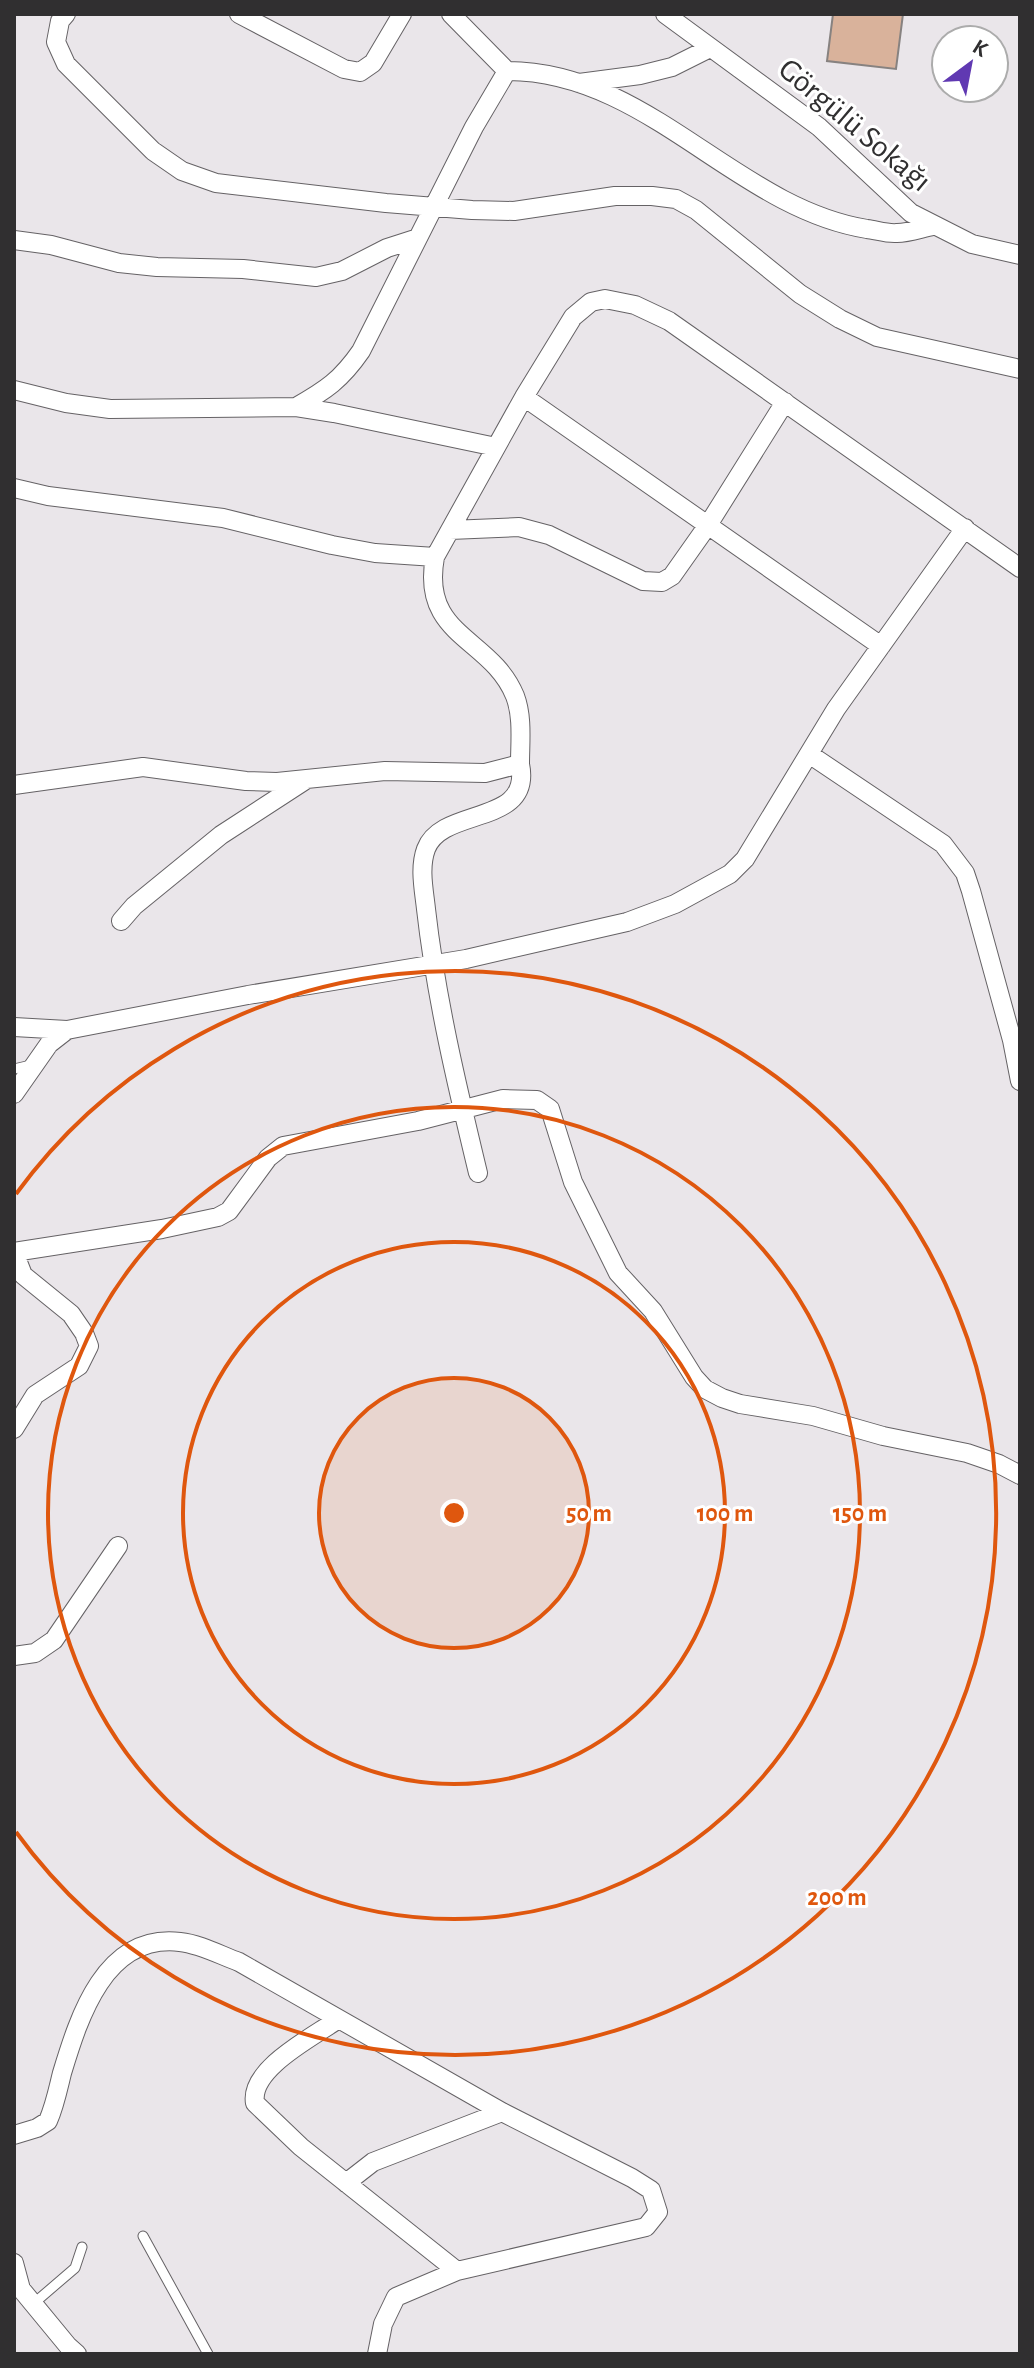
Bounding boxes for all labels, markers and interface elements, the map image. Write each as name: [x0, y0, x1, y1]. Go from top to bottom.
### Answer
north arrow: [930, 24, 1010, 104]
text: K: [969, 35, 992, 61]
street label: Görgülü Sokağı: [773, 52, 937, 198]
centre of rings: [440, 1499, 468, 1527]
text: 50 m: [566, 1502, 612, 1526]
text: 100 m: [697, 1502, 753, 1526]
text: 150 m: [833, 1502, 887, 1526]
text: 200 m: [807, 1886, 867, 1910]

